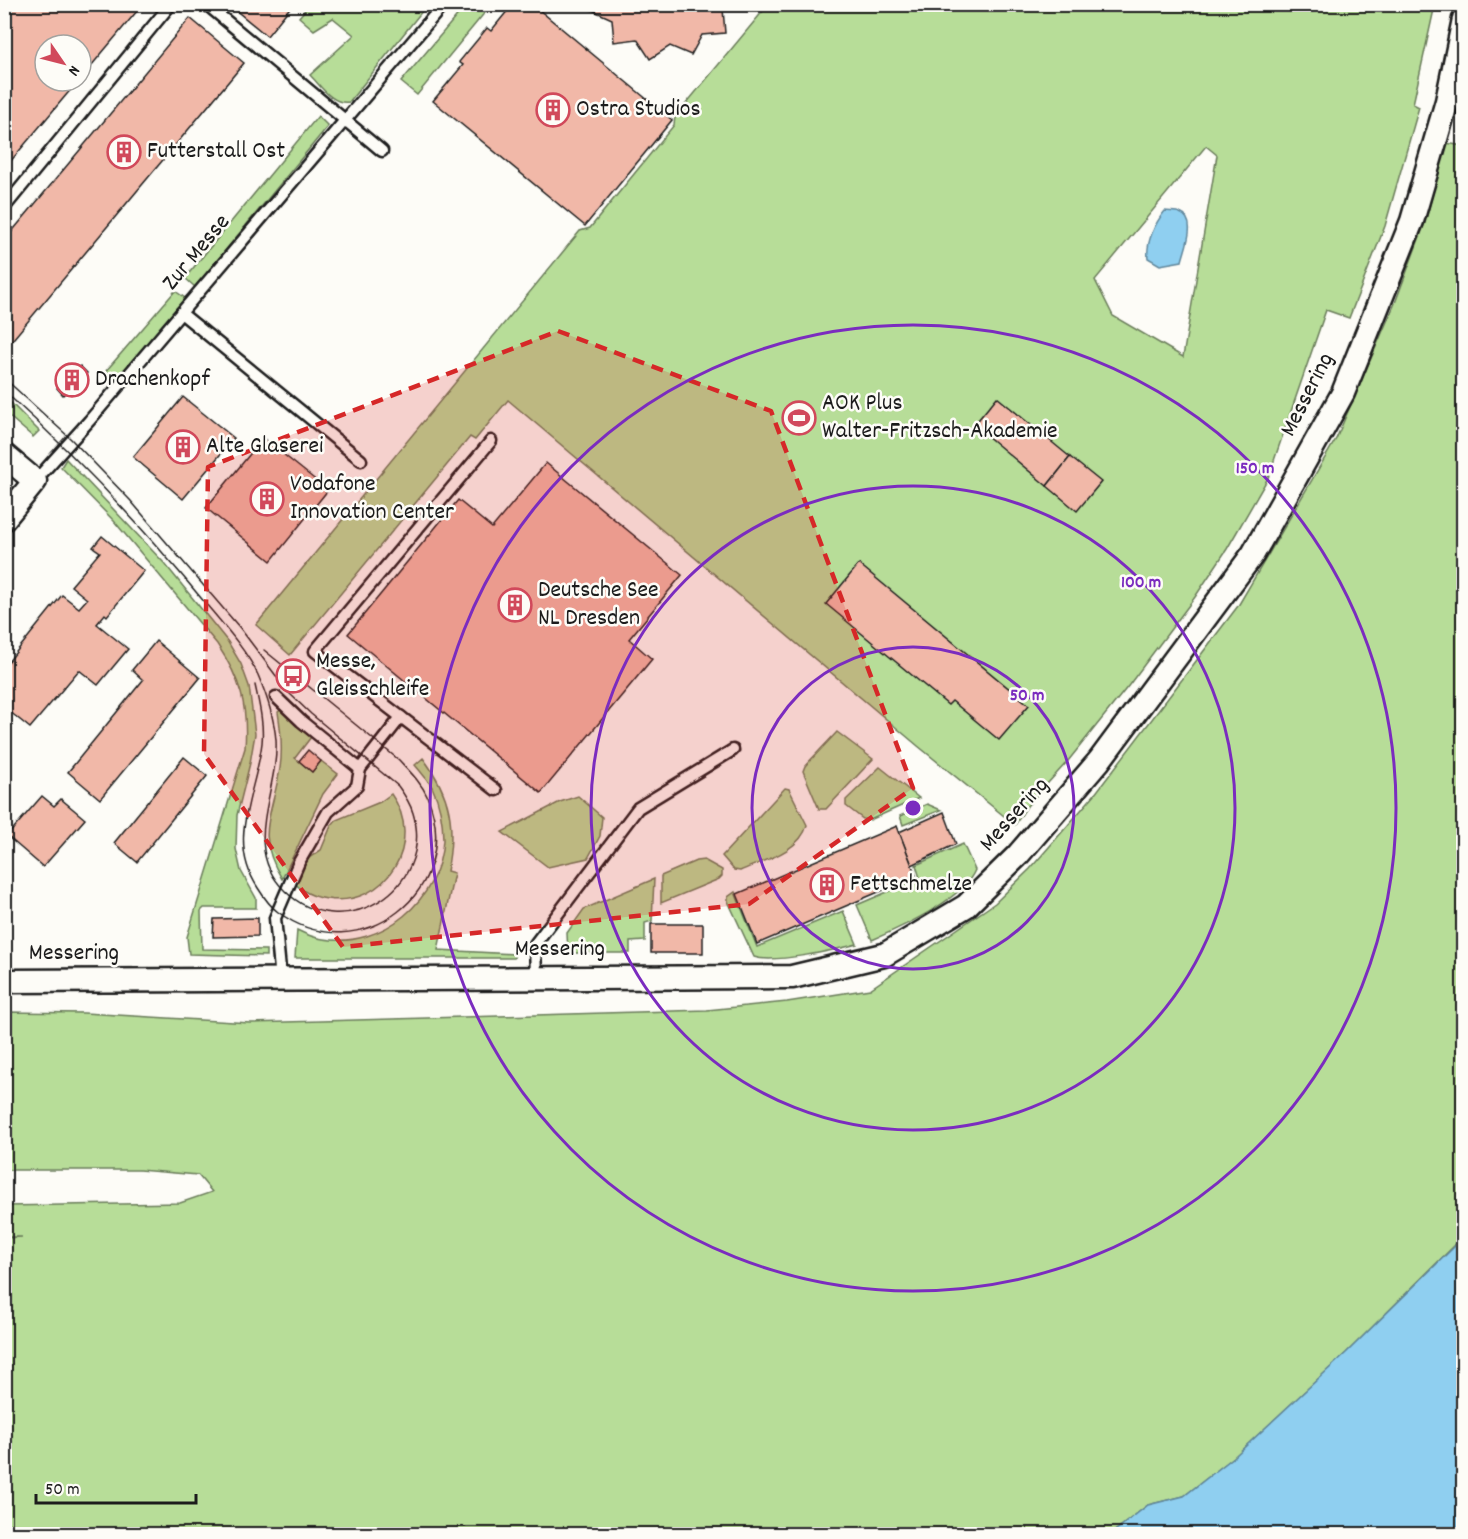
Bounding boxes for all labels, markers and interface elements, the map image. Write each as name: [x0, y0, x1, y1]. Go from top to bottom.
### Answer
north arrow: [33, 33, 93, 93]
text: N: [61, 60, 85, 80]
building icon: Ostra Studios: [535, 92, 571, 128]
place label: Ostra Studios: [576, 93, 701, 127]
building icon: Futterstall Ost: [106, 134, 142, 170]
place label: Futterstall Ost: [147, 135, 285, 169]
street label: Zur Messe: [155, 207, 239, 299]
street label: Messering: [1272, 347, 1344, 443]
building icon: Drachenkopf: [54, 362, 90, 398]
place label: Drachenkopf: [95, 363, 210, 397]
place label: AOK Plus Walter-Fritzsch-Akademie: [822, 387, 1058, 449]
sports icon: AOK Plus Walter-Fritzsch-Akademie: [781, 400, 817, 436]
building icon: Alte Glaserei: [165, 429, 201, 465]
place label: Alte Glaserei: [206, 430, 323, 464]
text: 150 m: [1236, 457, 1274, 482]
place label: Vodafone Innovation Center: [290, 468, 454, 530]
building icon: Vodafone Innovation Center: [249, 481, 285, 517]
text: 100 m: [1121, 571, 1161, 596]
place label: Deutsche See NL Dresden: [538, 574, 659, 636]
building icon: Deutsche See NL Dresden: [497, 587, 533, 623]
place label: Messe, Gleisschleife: [316, 645, 429, 707]
bus stop icon: Messe, Gleisschleife: [275, 658, 311, 694]
text: 50 m: [1010, 684, 1044, 709]
street label: Messering: [972, 770, 1058, 860]
centre of rings: [903, 798, 923, 818]
building icon: Fettschmelze: [809, 867, 845, 903]
place label: Fettschmelze: [850, 868, 972, 902]
street label: Messering: [515, 933, 605, 967]
street label: Messering: [29, 937, 119, 971]
scale bar: [36, 1467, 196, 1505]
text: 50 m: [45, 1478, 80, 1503]

